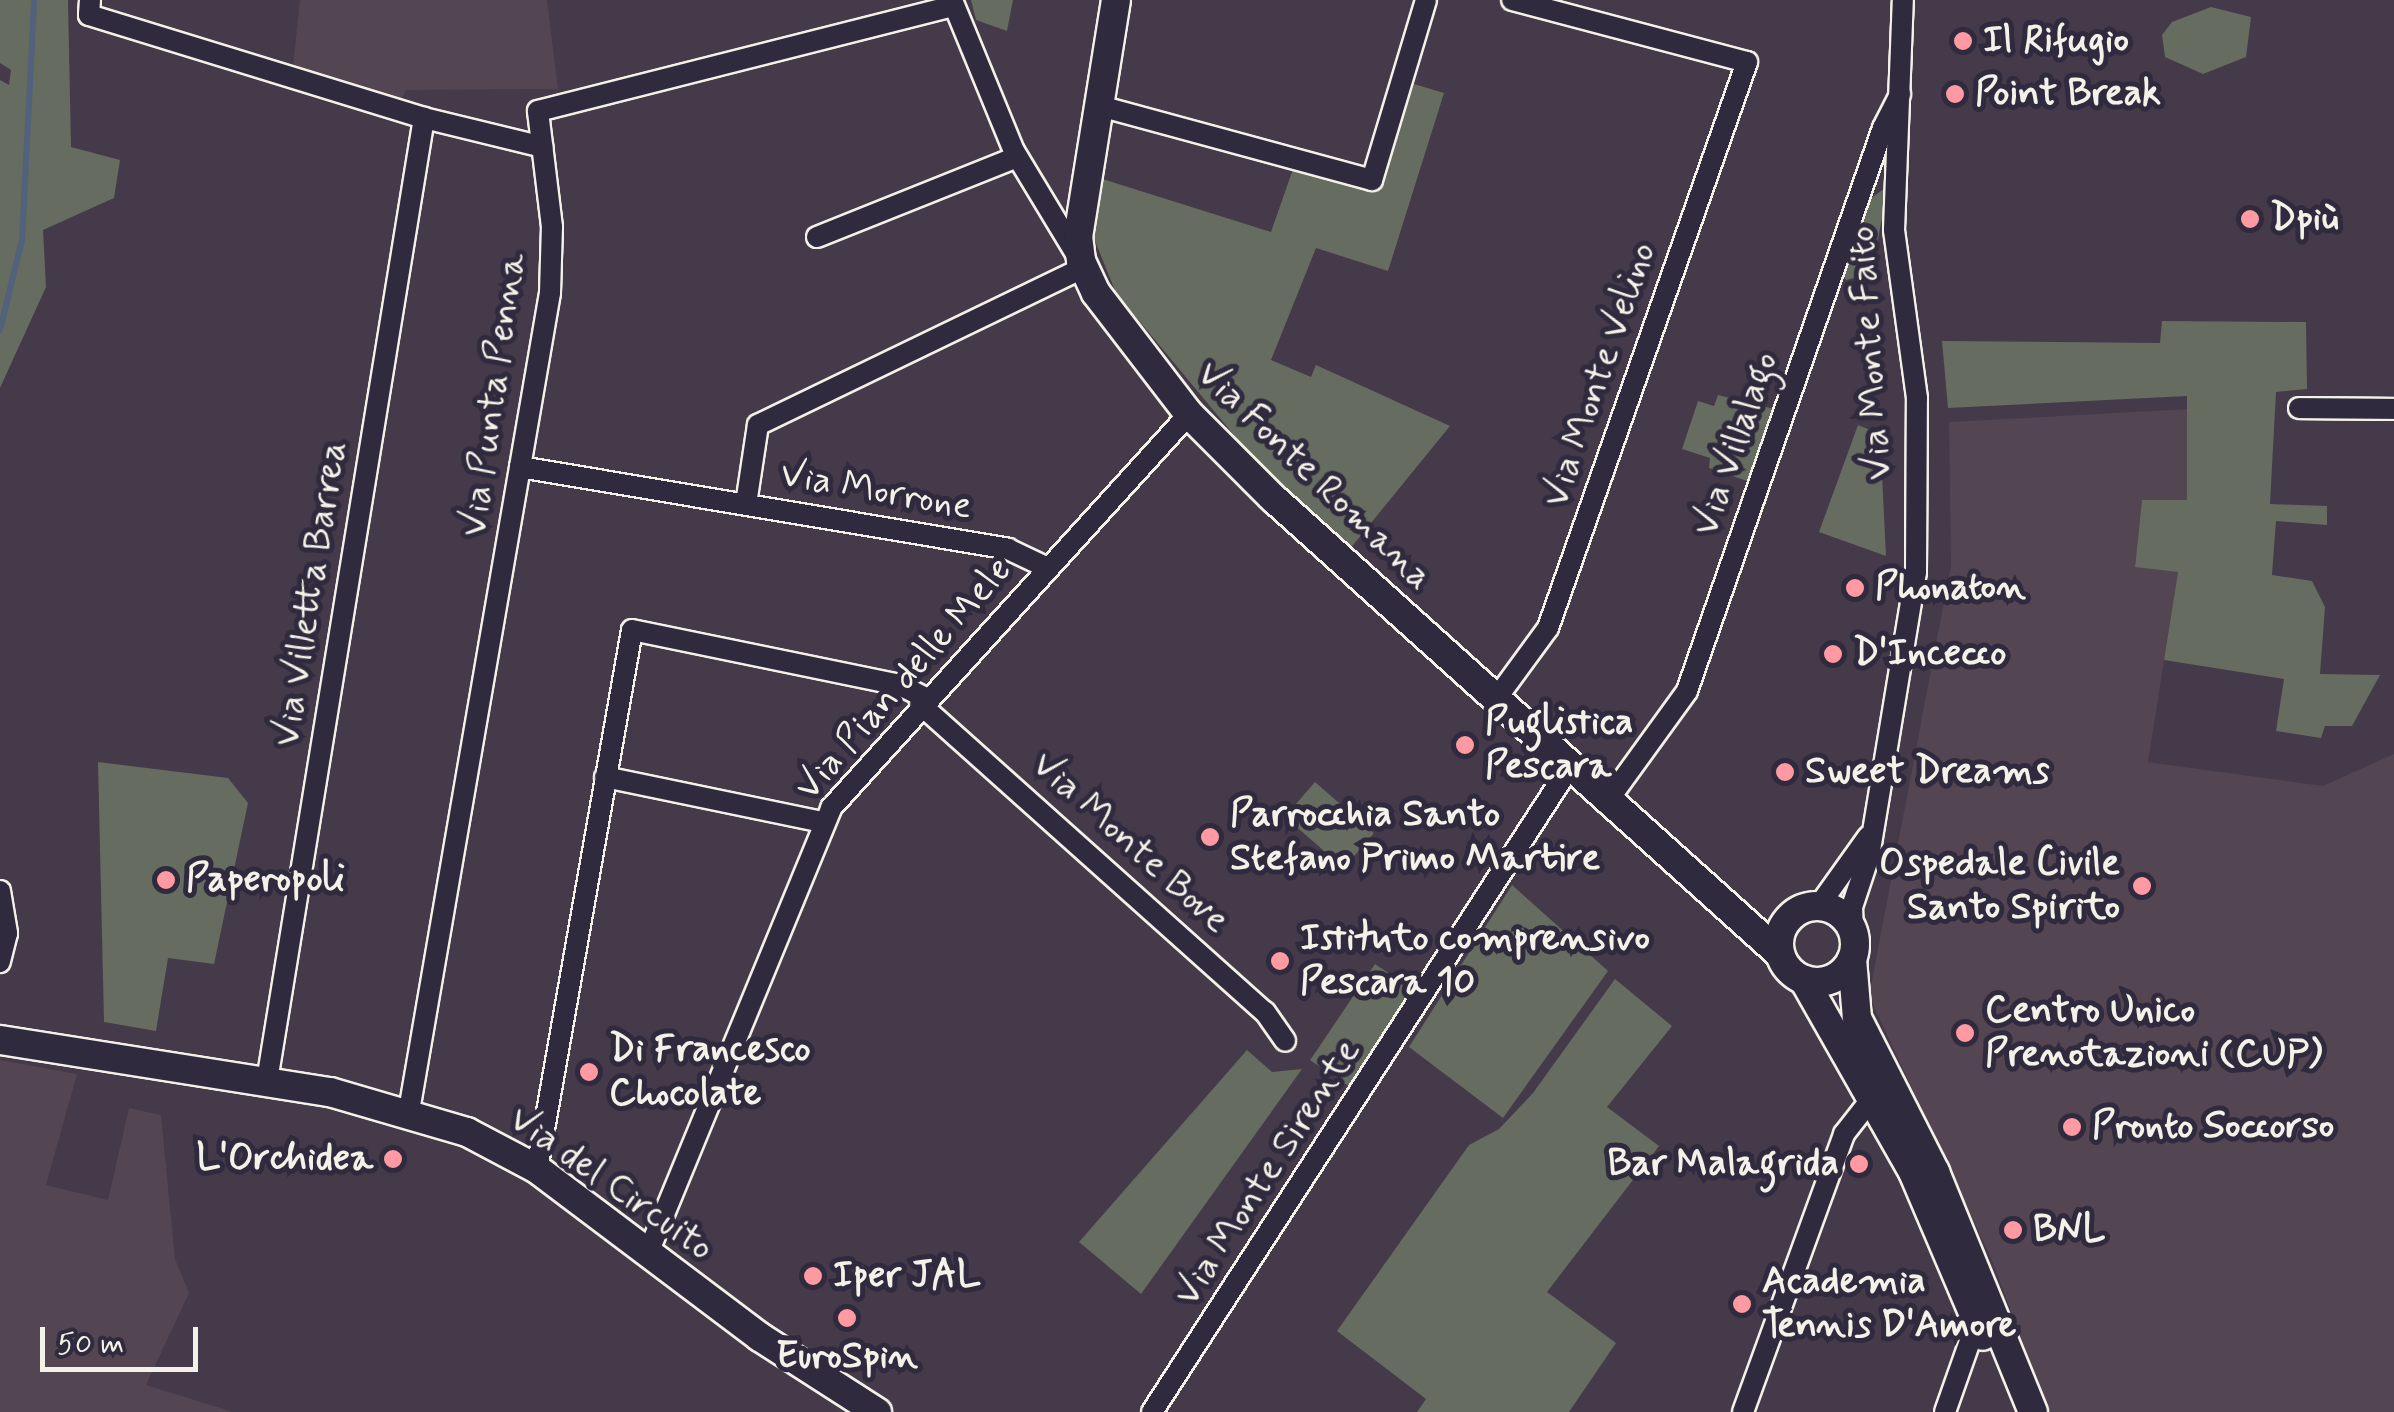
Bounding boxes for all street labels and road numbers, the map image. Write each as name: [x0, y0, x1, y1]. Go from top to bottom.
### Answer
street label: Via Monte Faito: [1839, 226, 1903, 480]
street label: Via Monte Velino: [1533, 237, 1667, 513]
street label: Via Punta Penna: [452, 256, 536, 534]
street label: Via Villalago: [1682, 344, 1790, 544]
street label: Via Fonte Romana: [1187, 352, 1441, 600]
street label: Via Villetta Barrea: [264, 435, 358, 753]
street label: Via Morrone: [776, 452, 976, 530]
street label: Via Pian delle Mele: [787, 550, 1021, 808]
street label: Via Monte Bove: [1022, 742, 1238, 944]
street label: Via Monte Sirente: [1165, 1031, 1371, 1315]
street label: Via del Circuito: [498, 1095, 724, 1273]

